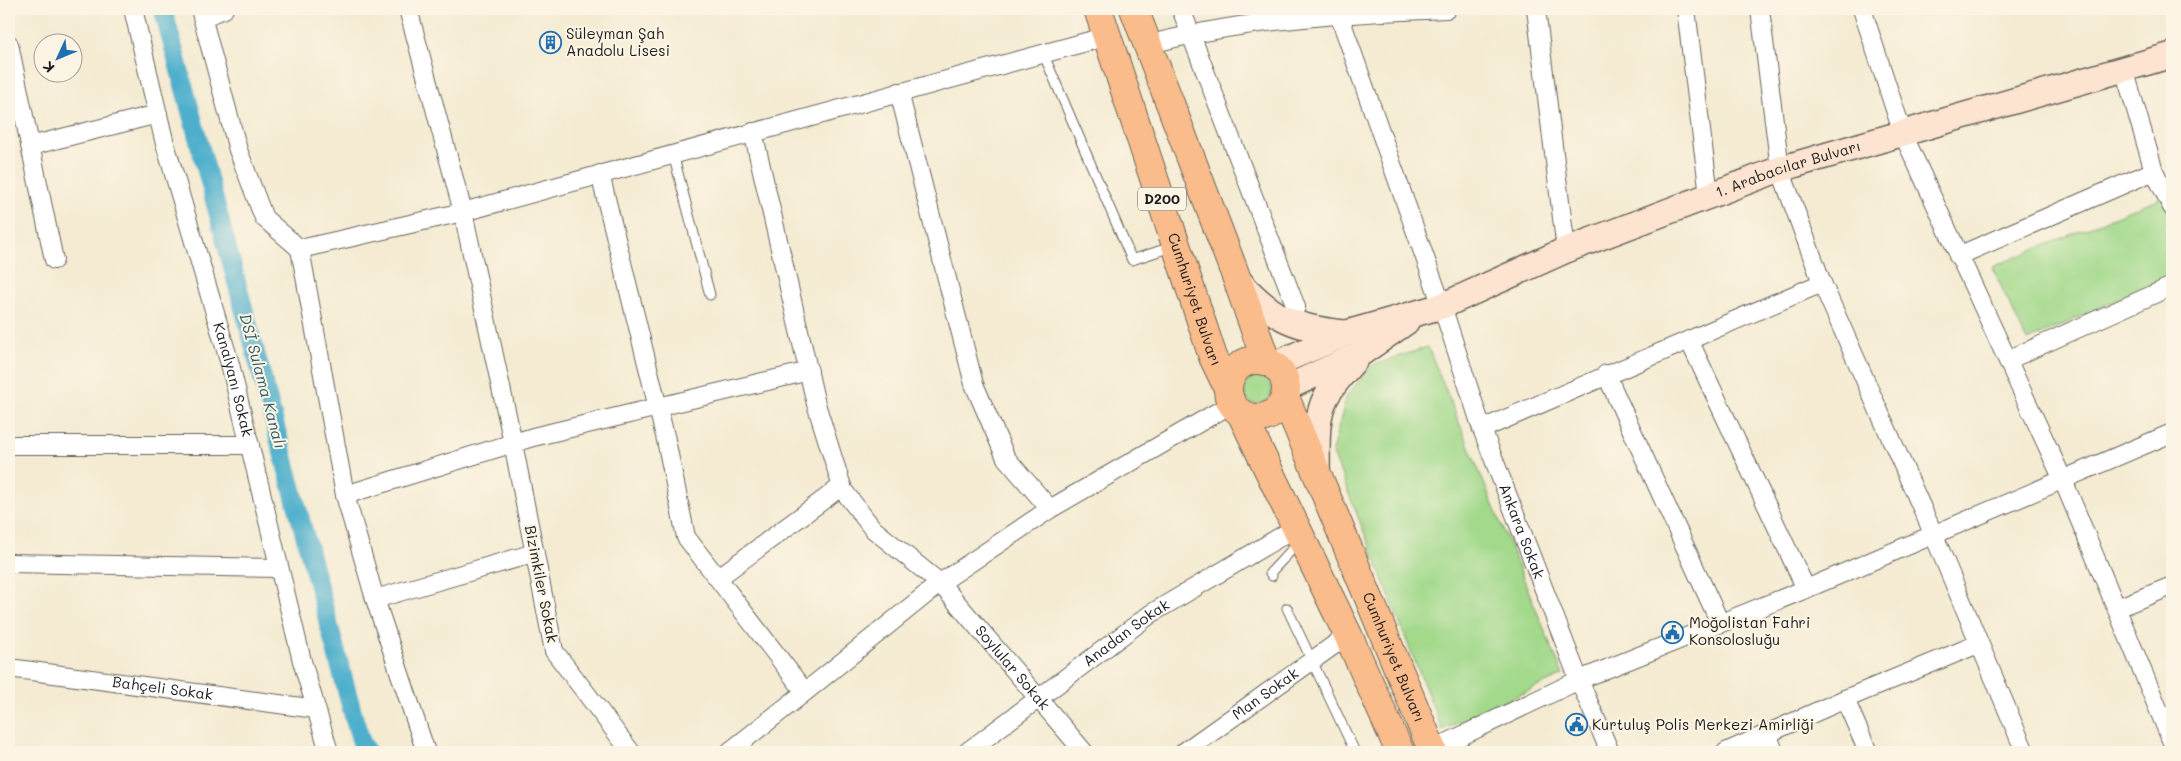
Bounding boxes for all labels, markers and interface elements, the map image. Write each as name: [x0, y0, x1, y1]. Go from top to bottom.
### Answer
place label: Süleyman Şah Anadolu Lisesi: [566, 23, 670, 60]
building icon: Süleyman Şah Anadolu Lisesi: [538, 31, 562, 55]
north arrow: [32, 32, 82, 82]
text: K: [38, 57, 58, 77]
street label: 1. Arabacılar Bulvarı: [1712, 135, 1863, 202]
road number: D200: [1138, 188, 1186, 210]
street label: Cumhuriyet Bulvarı: [1164, 230, 1227, 369]
water label: DSİ Sulama Kanalı: [235, 311, 292, 451]
street label: Kanalyanı Sokak: [209, 320, 258, 439]
street label: Ankara Sokak: [1495, 480, 1550, 581]
street label: Bizimkiler Sokak: [521, 523, 563, 644]
street label: Cumhuriyet Bulvarı: [1358, 589, 1430, 725]
street label: Anadan Sokak: [1078, 594, 1173, 671]
place label: Moğolistan Fahri Konsolosluğu: [1689, 612, 1810, 649]
public building icon: Moğolistan Fahri Konsolosluğu: [1661, 620, 1685, 644]
street label: Soylular Sokak: [971, 621, 1055, 714]
street label: Man Sokak: [1228, 663, 1302, 724]
street label: Bahçeli Sokak: [111, 671, 214, 704]
public building icon: Kurtuluş Polis Merkezi Amirliği: [1564, 713, 1588, 737]
place label: Kurtuluş Polis Merkezi Amirliği: [1592, 714, 1814, 734]

